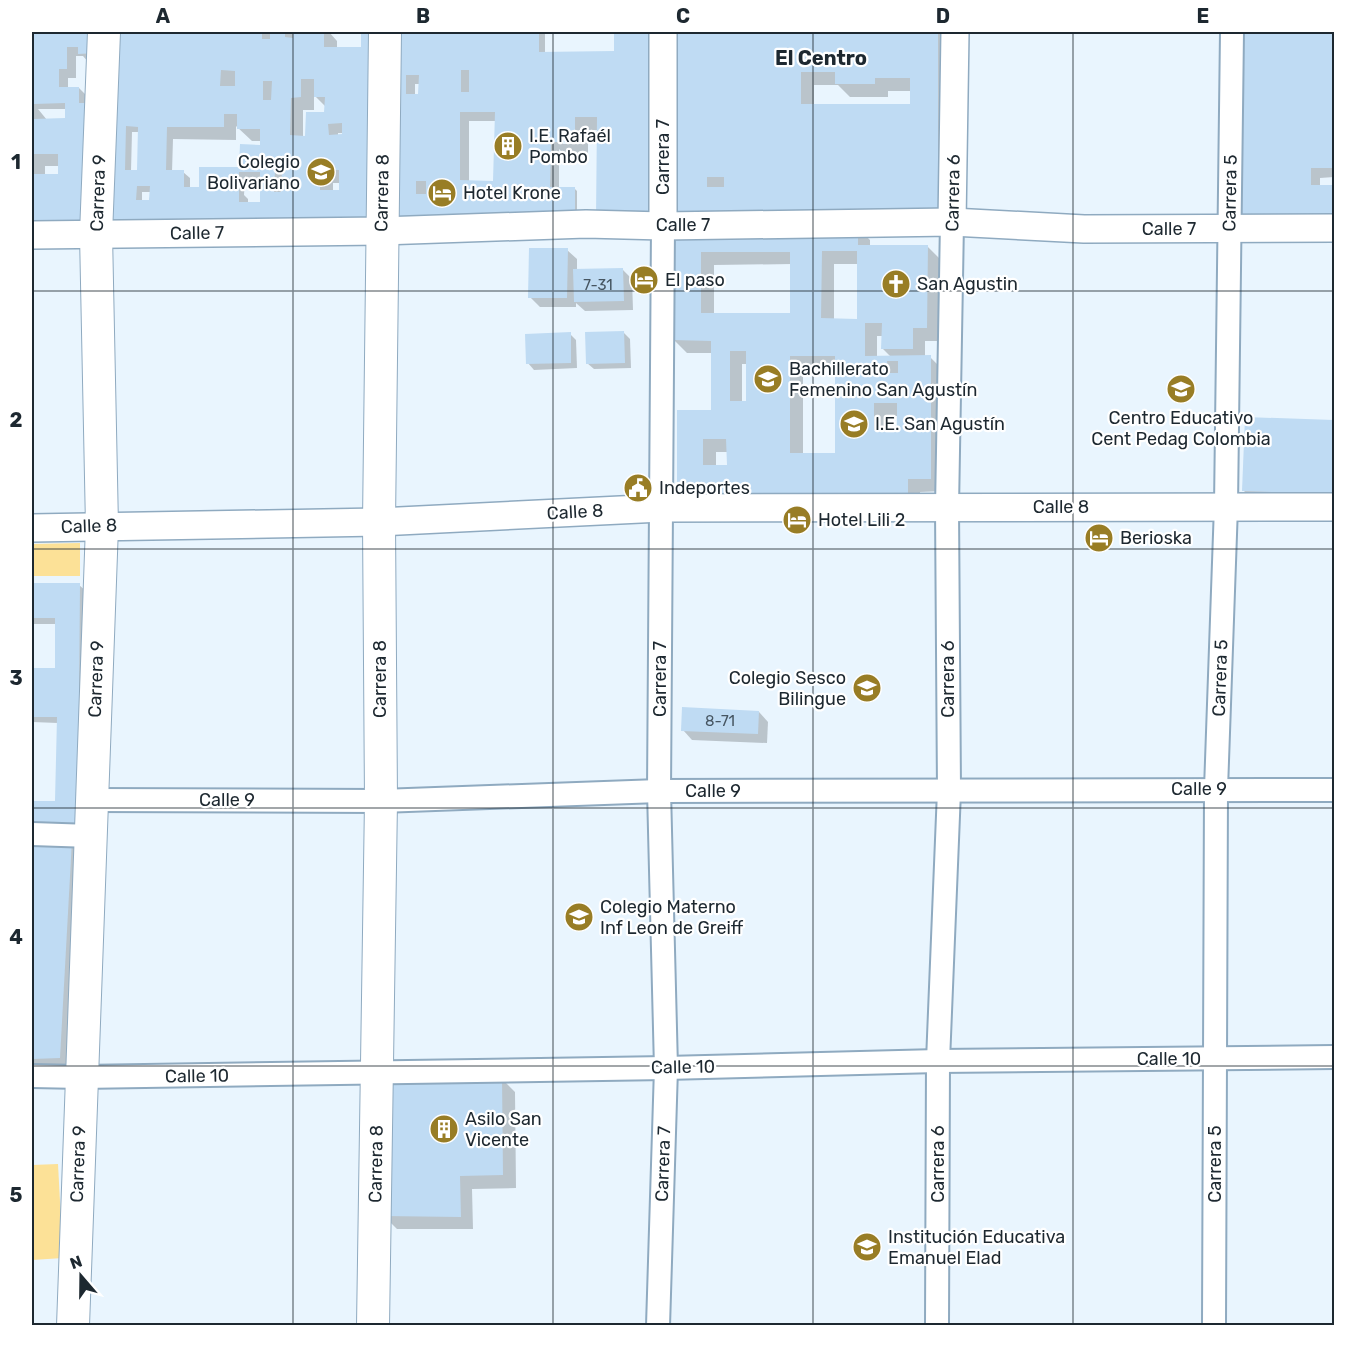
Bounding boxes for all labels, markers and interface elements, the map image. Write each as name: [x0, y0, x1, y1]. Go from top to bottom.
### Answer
text: A: [156, 4, 171, 28]
text: B: [416, 4, 430, 28]
text: C: [676, 4, 690, 28]
text: D: [936, 4, 950, 28]
text: E: [1197, 4, 1209, 28]
district label: El Centro: [775, 46, 867, 70]
street label: Carrera 7: [652, 119, 674, 195]
place label: I.E. Rafaél Pombo: [529, 125, 611, 168]
building icon: I.E. Rafaél Pombo: [492, 130, 524, 162]
text: 1: [11, 150, 21, 174]
place label: Colegio Bolivariano: [207, 151, 300, 194]
street label: Carrera 9: [86, 154, 110, 232]
street label: Carrera 8: [370, 154, 394, 232]
street label: Carrera 6: [941, 154, 965, 232]
street label: Carrera 5: [1218, 154, 1242, 232]
school or university icon: Colegio Bolivariano: [305, 156, 337, 188]
hotel icon: Hotel Krone: [426, 177, 458, 209]
place label: Hotel Krone: [463, 182, 561, 204]
street label: Calle 7: [656, 214, 710, 236]
street label: Calle 7: [1142, 218, 1196, 240]
street label: Calle 7: [170, 222, 224, 244]
hotel icon: El paso: [628, 264, 660, 296]
church icon: San Agustin: [880, 268, 912, 300]
place label: El paso: [665, 269, 725, 291]
place label: San Agustin: [917, 273, 1018, 295]
house number: 7-31: [583, 276, 613, 294]
place label: Bachillerato Femenino San Agustín: [789, 358, 977, 401]
school or university icon: Bachillerato Femenino San Agustín: [752, 363, 784, 395]
school or university icon: Centro Educativo Cent Pedag Colombia: [1165, 373, 1197, 405]
place label: Centro Educativo Cent Pedag Colombia: [1091, 407, 1271, 450]
text: 2: [10, 408, 23, 432]
school or university icon: I.E. San Agustín: [838, 408, 870, 440]
place label: I.E. San Agustín: [875, 413, 1005, 435]
public building icon: Indeportes: [622, 472, 654, 504]
place label: Indeportes: [659, 477, 750, 499]
street label: Calle 8: [1033, 496, 1089, 518]
street label: Calle 8: [546, 500, 604, 524]
hotel icon: Hotel Lili 2: [781, 504, 813, 536]
place label: Hotel Lili 2: [818, 509, 905, 531]
street label: Calle 8: [60, 514, 118, 538]
hotel icon: Berioska: [1083, 522, 1115, 554]
place label: Berioska: [1120, 527, 1192, 549]
street label: Carrera 5: [1208, 639, 1232, 717]
street label: Carrera 9: [84, 640, 108, 718]
street label: Carrera 8: [369, 640, 391, 718]
street label: Carrera 6: [937, 640, 959, 718]
street label: Carrera 7: [649, 641, 671, 717]
text: 3: [9, 666, 23, 690]
place label: Colegio Sesco Bilingue: [729, 667, 846, 710]
school or university icon: Colegio Sesco Bilingue: [851, 672, 883, 704]
house number: 8-71: [705, 712, 735, 730]
street label: Calle 9: [1171, 778, 1227, 800]
street label: Calle 9: [685, 780, 741, 802]
street label: Calle 9: [199, 789, 255, 811]
place label: Colegio Materno Inf Leon de Greiff: [600, 896, 744, 939]
school or university icon: Colegio Materno Inf Leon de Greiff: [563, 901, 595, 933]
text: 4: [9, 925, 23, 949]
street label: Calle 10: [1137, 1048, 1201, 1070]
street label: Calle 10: [651, 1055, 715, 1079]
street label: Calle 10: [165, 1064, 229, 1088]
place label: Asilo San Vicente: [465, 1108, 542, 1151]
building icon: Asilo San Vicente: [428, 1113, 460, 1145]
street label: Carrera 9: [66, 1125, 90, 1203]
street label: Carrera 8: [364, 1125, 388, 1203]
street label: Carrera 6: [927, 1125, 949, 1203]
street label: Carrera 5: [1204, 1125, 1226, 1203]
street label: Carrera 7: [651, 1126, 675, 1202]
text: 5: [10, 1183, 23, 1207]
place label: Institución Educativa Emanuel Elad: [888, 1226, 1065, 1269]
school or university icon: Institución Educativa Emanuel Elad: [851, 1231, 883, 1263]
north arrow: [51, 1246, 111, 1306]
text: N: [67, 1251, 85, 1273]

